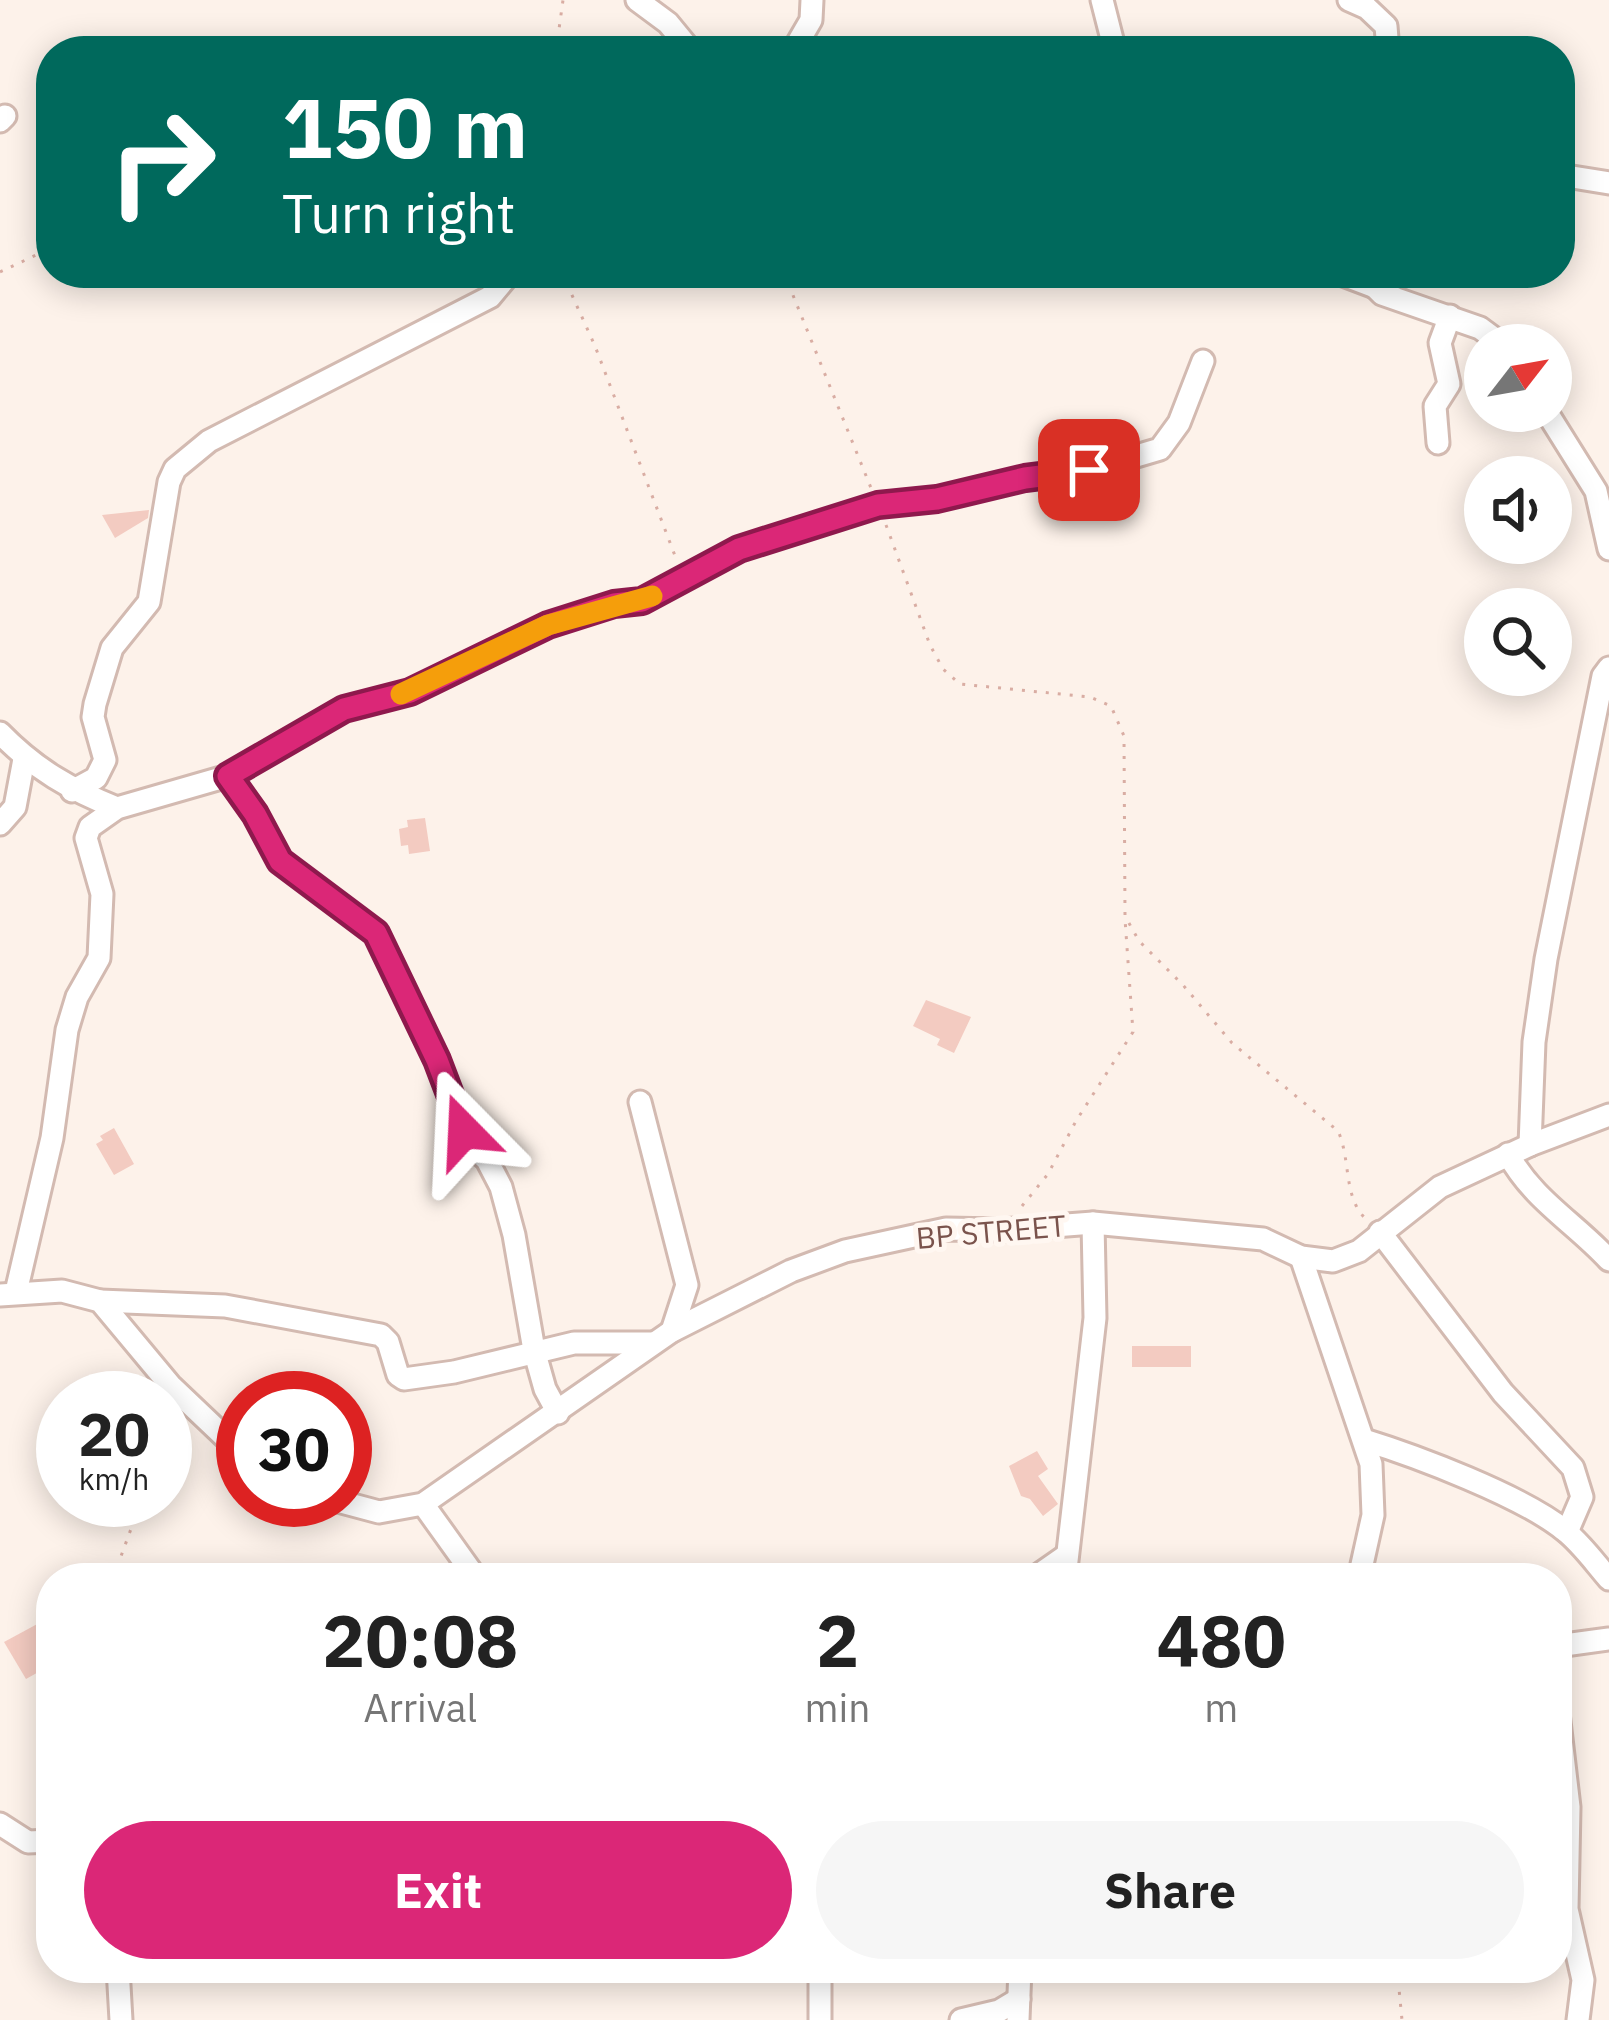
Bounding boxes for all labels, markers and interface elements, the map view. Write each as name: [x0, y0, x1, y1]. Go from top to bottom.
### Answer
text: 150 m: [282, 72, 528, 181]
icon: right: [84, 84, 240, 240]
text: Turn right: [282, 178, 516, 248]
north arrow: [1464, 324, 1572, 432]
map controls: [1464, 324, 1572, 696]
pin: [1038, 419, 1140, 521]
icon: arrive: [1056, 437, 1122, 503]
button: sound: [1464, 456, 1572, 564]
button: search: [1464, 588, 1572, 696]
position arrow: [401, 1068, 527, 1194]
street label: BP STREET: [914, 1205, 1068, 1257]
speed limit sign: 30: [216, 1371, 372, 1527]
text: 20: [78, 1394, 150, 1473]
text: km/h: [79, 1459, 149, 1498]
text: 20:08: [322, 1593, 519, 1687]
text: 2: [816, 1593, 859, 1687]
text: 480: [1156, 1593, 1286, 1687]
text: Arrival: [363, 1682, 477, 1733]
text: min: [805, 1682, 870, 1733]
text: m: [1204, 1682, 1238, 1733]
button: Exit: [84, 1821, 792, 1959]
button: Share: [816, 1821, 1524, 1959]

